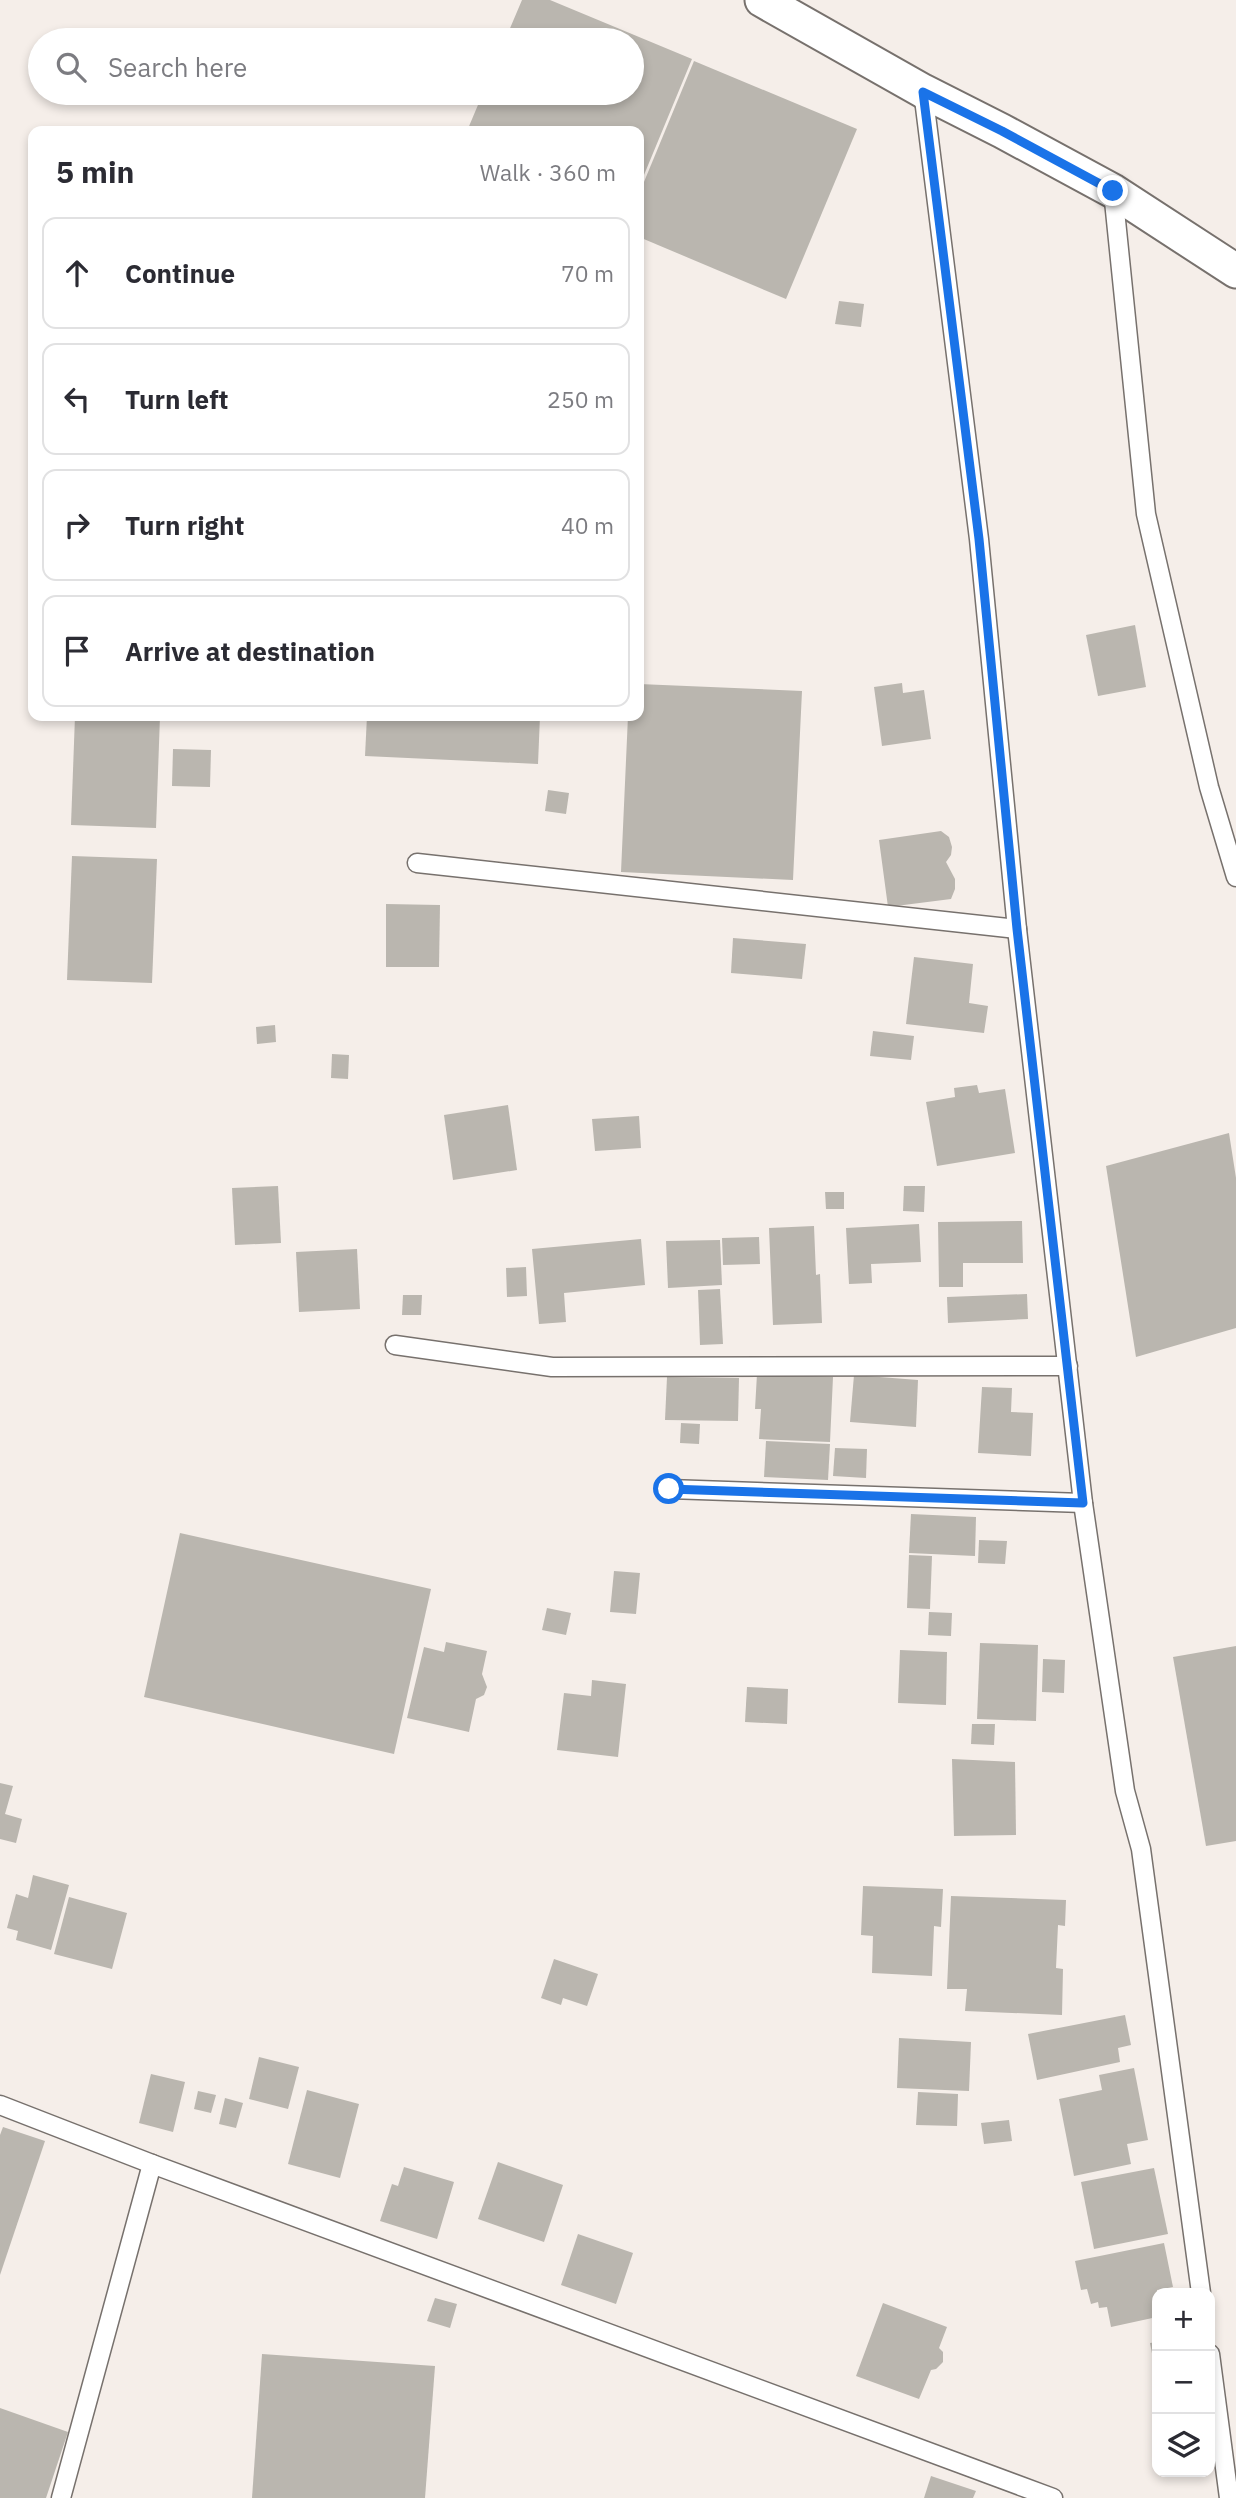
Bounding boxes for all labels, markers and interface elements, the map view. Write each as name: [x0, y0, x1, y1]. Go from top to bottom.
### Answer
search box: [28, 28, 644, 105]
icon: search: [52, 48, 90, 86]
text: Search here: [108, 50, 247, 84]
text: 5 min: [56, 152, 134, 191]
text: Walk · 360 m: [480, 157, 616, 187]
route end: [1097, 175, 1128, 206]
icon: ahead: [58, 254, 96, 292]
text: Continue: [125, 256, 235, 290]
text: 70 m: [561, 258, 614, 288]
icon: left: [58, 380, 96, 418]
text: Turn left: [125, 382, 228, 416]
text: 250 m: [547, 384, 614, 414]
icon: right: [58, 506, 96, 544]
text: Turn right: [125, 508, 244, 542]
text: 40 m: [561, 510, 614, 540]
icon: arrive: [58, 632, 96, 670]
text: Arrive at destination: [125, 634, 375, 668]
route start: [653, 1473, 684, 1504]
map controls: [1152, 2288, 1215, 2477]
button: +: [1152, 2288, 1215, 2351]
button: −: [1152, 2351, 1215, 2414]
button: layers: [1152, 2414, 1215, 2477]

